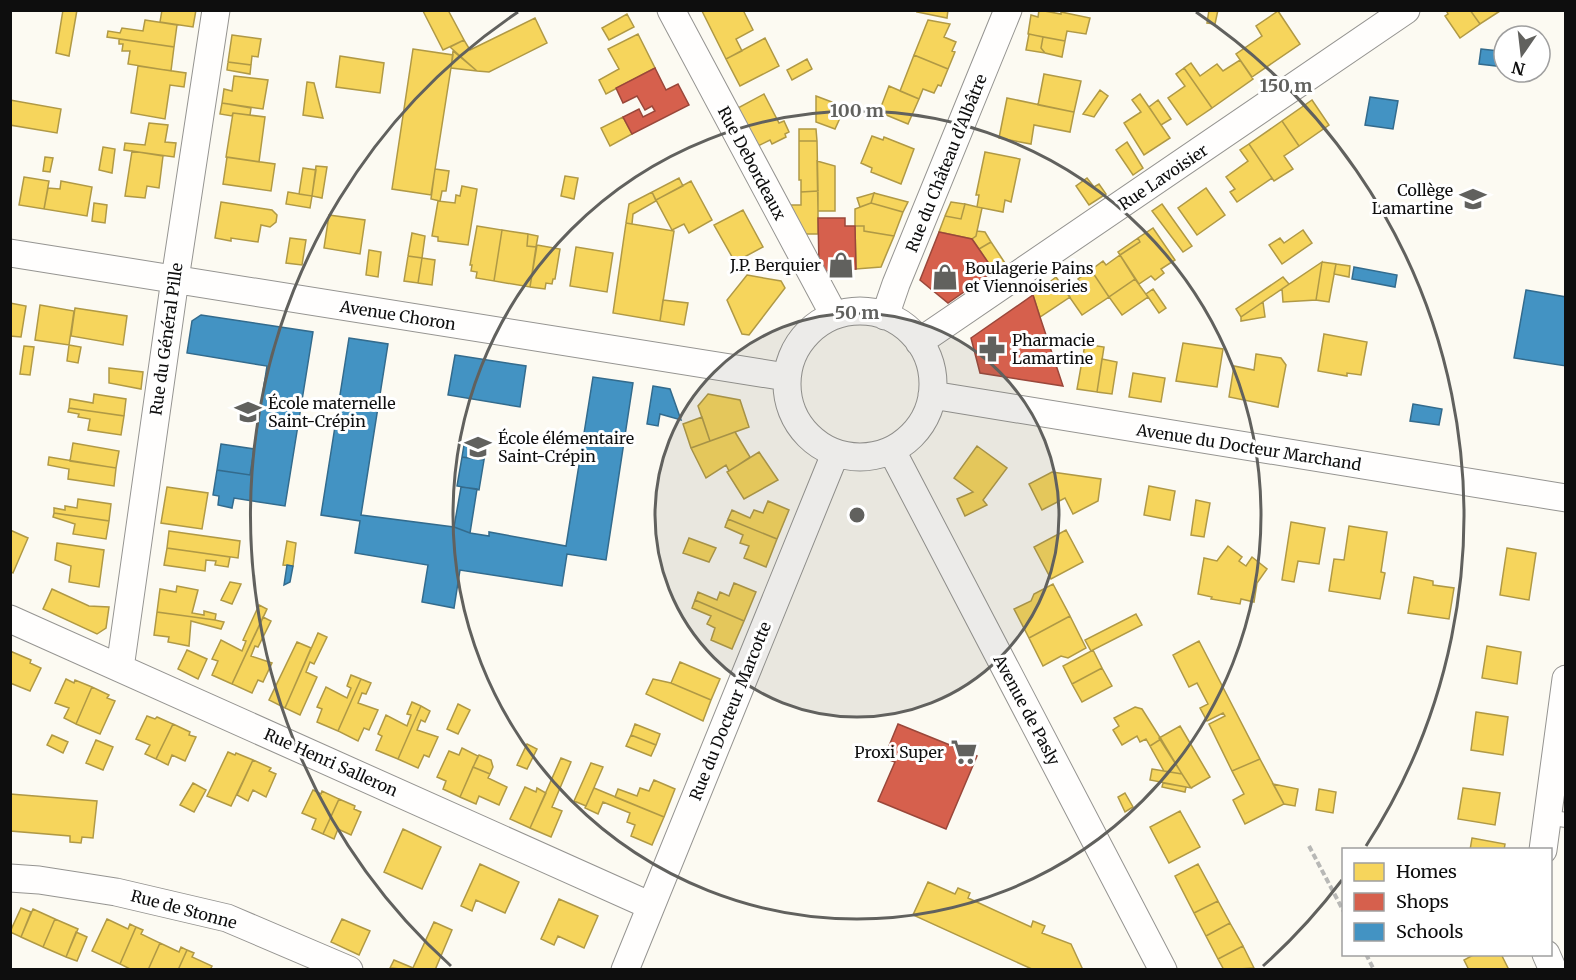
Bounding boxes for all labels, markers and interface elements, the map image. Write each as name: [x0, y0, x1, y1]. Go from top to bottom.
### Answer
north arrow: [1492, 24, 1552, 84]
text: N: [1509, 57, 1527, 80]
street label: Rue du Château d'Albâtre: [901, 71, 991, 255]
text: 150 m: [1260, 74, 1312, 97]
text: 100 m: [830, 99, 884, 122]
street label: Rue Debordeaux: [714, 103, 791, 224]
street label: Rue Lavoisier: [1114, 140, 1212, 214]
place label: Collège Lamartine: [1372, 180, 1453, 218]
school or university icon: Collège Lamartine: [1458, 184, 1488, 214]
shop icon: J.P. Berquier: [826, 250, 856, 280]
place label: J.P. Berquier: [729, 255, 821, 275]
place label: Boulagerie Pains et Viennoiseries: [965, 258, 1094, 296]
street label: Rue du Général Pille: [145, 261, 187, 417]
shop icon: Boulagerie Pains et Viennoiseries: [930, 262, 960, 292]
street label: Avenue Choron: [338, 296, 458, 334]
text: 50 m: [835, 301, 879, 324]
place label: Pharmacie Lamartine: [1012, 330, 1095, 368]
pharmacy icon: Pharmacie Lamartine: [977, 334, 1007, 364]
place label: École maternelle Saint-Crépin: [268, 393, 396, 431]
school or university icon: École maternelle Saint-Crépin: [233, 397, 263, 427]
street label: Avenue du Docteur Marchand: [1134, 419, 1363, 475]
place label: École élémentaire Saint-Crépin: [498, 428, 634, 466]
school or university icon: École élémentaire Saint-Crépin: [463, 432, 493, 462]
centre of rings: [847, 505, 867, 525]
street label: Rue du Docteur Marcotte: [685, 619, 775, 803]
street label: Avenue de Pasly: [989, 650, 1065, 769]
street label: Rue Henri Salleron: [261, 724, 401, 801]
supermarket icon: Proxi Super: [949, 737, 979, 767]
place label: Proxi Super: [854, 742, 944, 762]
legend: [1342, 848, 1552, 956]
text: Homes: [1396, 860, 1457, 883]
street label: Rue de Stonne: [129, 885, 239, 933]
text: Shops: [1396, 890, 1449, 913]
text: Schools: [1396, 920, 1464, 943]

